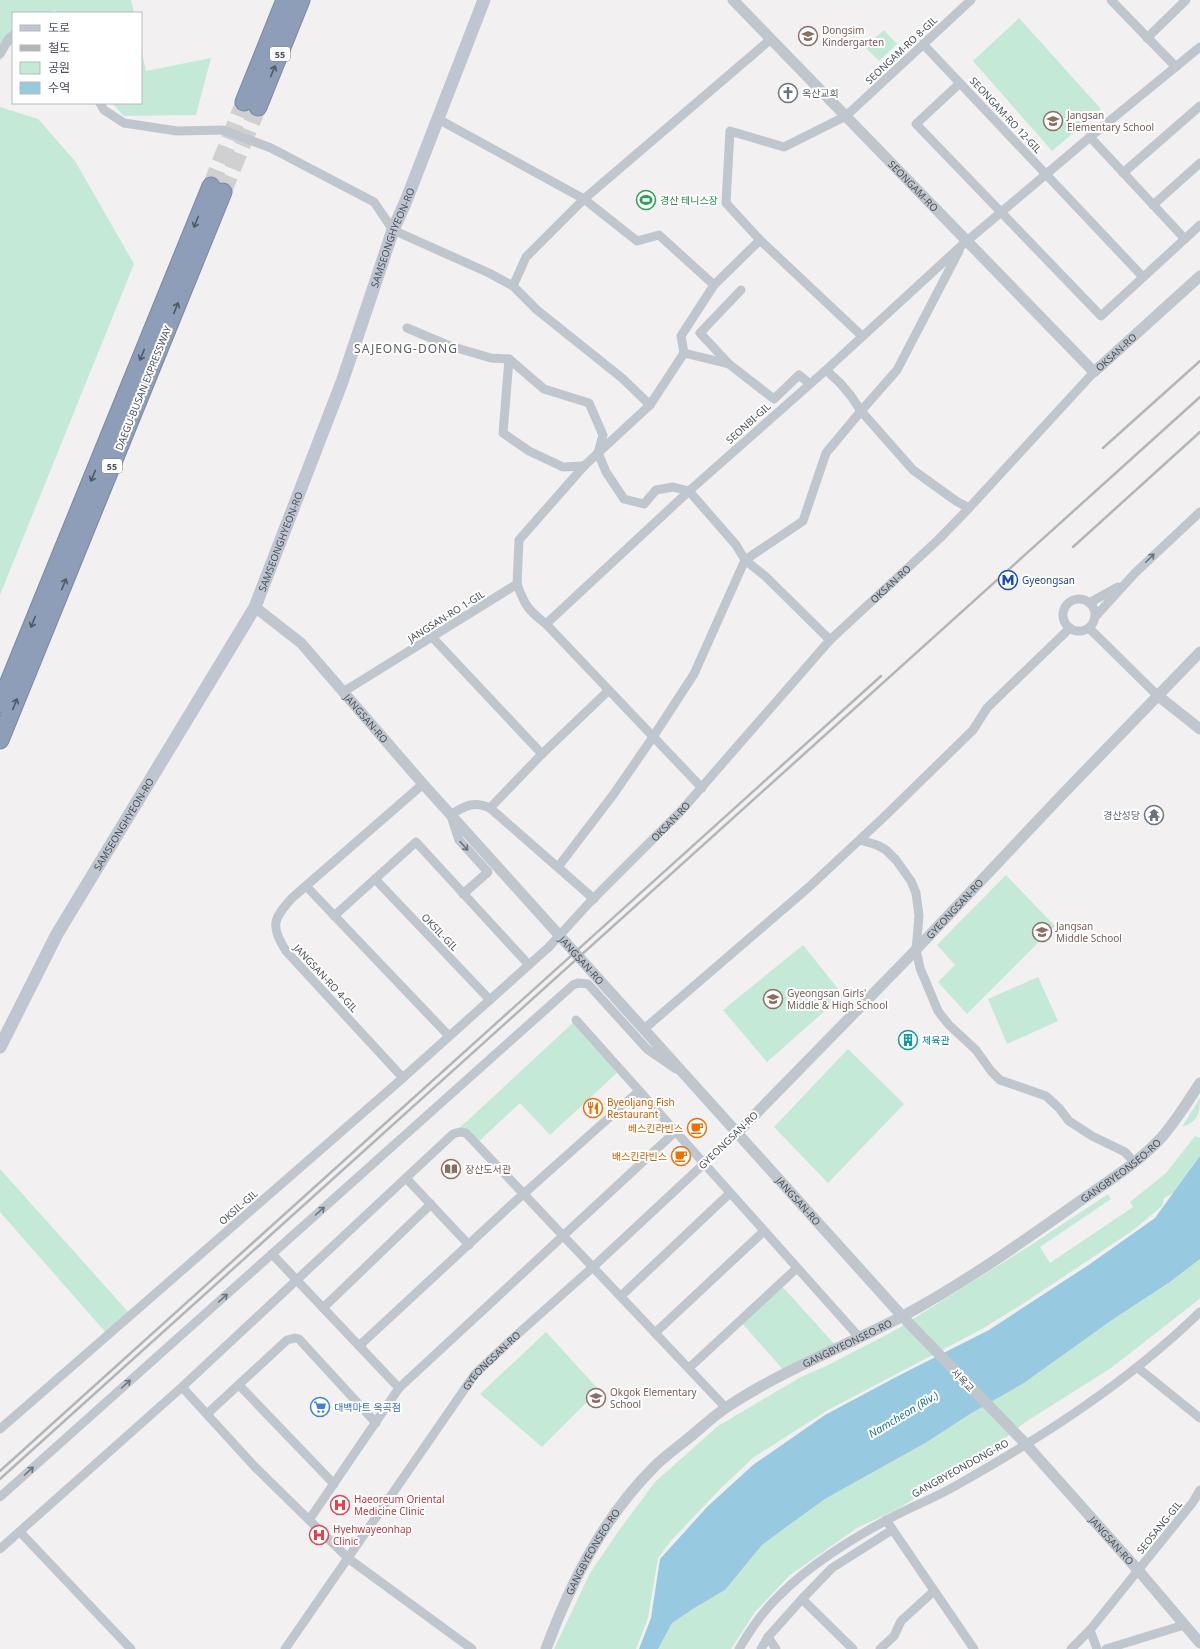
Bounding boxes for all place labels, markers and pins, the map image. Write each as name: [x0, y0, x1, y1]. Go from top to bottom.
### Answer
place label: Dongsim Kindergarten: [822, 23, 884, 49]
school or university icon: Dongsim Kindergarten: [797, 25, 819, 47]
church icon: 옥산교회: [777, 82, 799, 104]
place label: 옥산교회: [802, 86, 839, 100]
place label: Jangsan Elementary School: [1066, 108, 1154, 134]
school or university icon: Jangsan Elementary School: [1042, 110, 1064, 132]
sports icon: 경산 테니스장: [635, 189, 657, 211]
place label: 경산 테니스장: [660, 193, 718, 207]
metro station icon: Gyeongsan: [997, 569, 1019, 591]
place label: Gyeongsan: [1022, 573, 1075, 587]
temple icon: 경산성당: [1143, 804, 1165, 826]
place label: 경산성당: [1103, 808, 1140, 822]
place label: Jangsan Middle School: [1055, 919, 1122, 945]
school or university icon: Jangsan Middle School: [1031, 921, 1053, 943]
place label: Gyeongsan Girls' Middle & High School: [787, 986, 888, 1012]
school or university icon: Gyeongsan Girls' Middle & High School: [762, 988, 784, 1010]
building icon: 체육관: [897, 1029, 919, 1051]
place label: 체육관: [922, 1033, 950, 1047]
place label: Byeoljang Fish Restaurant: [607, 1095, 675, 1121]
restaurant icon: Byeoljang Fish Restaurant: [582, 1097, 604, 1119]
cafe icon: 베스킨라빈스: [686, 1117, 708, 1139]
place label: 베스킨라빈스: [628, 1121, 683, 1135]
cafe icon: 배스킨라빈스: [670, 1145, 692, 1167]
place label: 배스킨라빈스: [612, 1149, 667, 1163]
library icon: 장산도서관: [440, 1158, 462, 1180]
place label: 장산도서관: [465, 1162, 512, 1176]
place label: Okgok Elementary School: [610, 1385, 698, 1411]
school or university icon: Okgok Elementary School: [585, 1387, 607, 1409]
supermarket icon: 대백마트 옥곡점: [309, 1396, 331, 1418]
place label: 대백마트 옥곡점: [334, 1400, 401, 1414]
place label: Haeoreum Oriental Medicine Clinic: [354, 1492, 445, 1518]
hospital icon: Haeoreum Oriental Medicine Clinic: [329, 1494, 351, 1516]
place label: Hyehwayeonhap Clinic: [333, 1522, 412, 1548]
hospital icon: Hyehwayeonhap Clinic: [308, 1524, 330, 1546]

